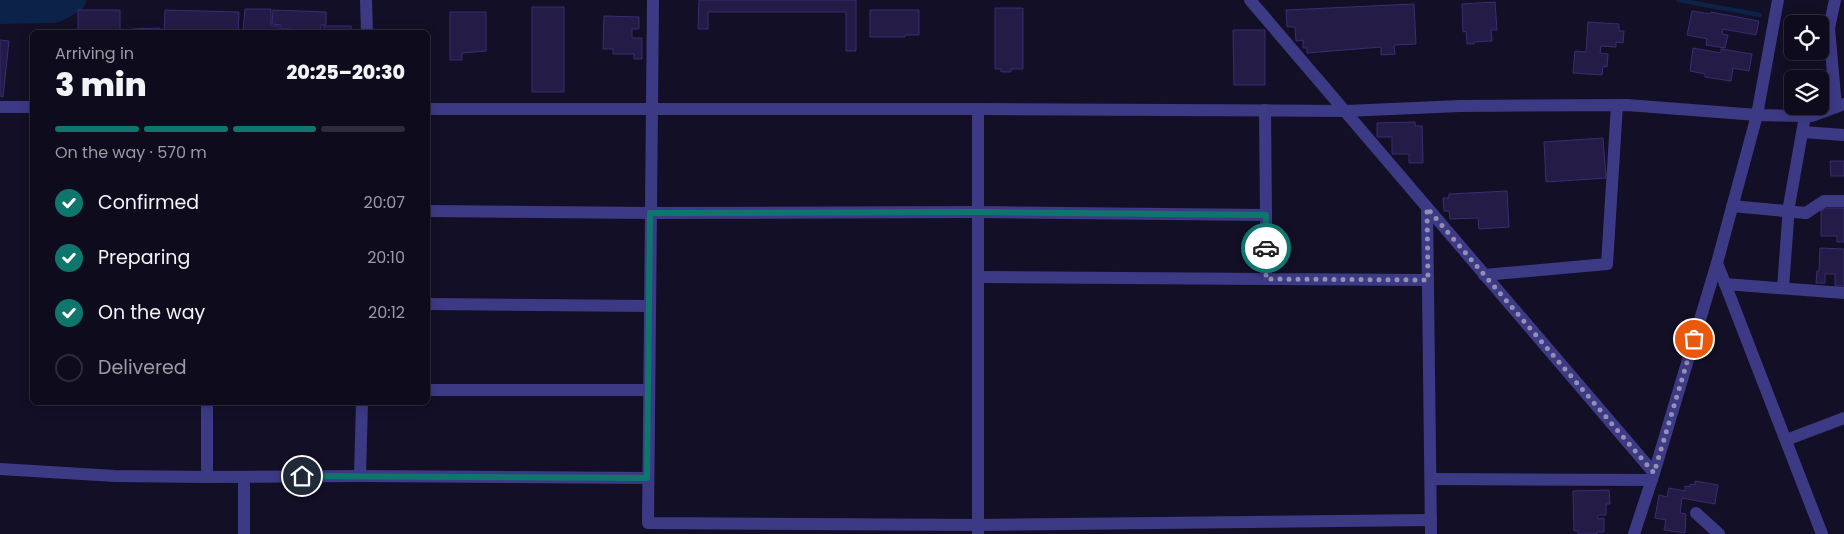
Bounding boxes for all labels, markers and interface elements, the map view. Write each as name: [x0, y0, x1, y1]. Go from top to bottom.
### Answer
map controls: [1784, 15, 1829, 115]
button: locate: [1784, 15, 1829, 60]
text: Arriving in: [55, 42, 134, 65]
text: 20:25–20:30: [287, 59, 405, 86]
text: 3 min: [55, 62, 147, 107]
button: layers: [1784, 70, 1829, 115]
text: On the way · 570 m: [55, 141, 207, 164]
icon: check: [55, 189, 83, 217]
text: Confirmed: [98, 189, 199, 216]
text: 20:07: [364, 191, 405, 214]
courier: [1241, 223, 1291, 273]
icon: car: [1252, 234, 1280, 262]
icon: check: [55, 244, 83, 272]
text: Preparing: [98, 244, 190, 271]
text: 20:10: [367, 246, 405, 269]
icon: check: [55, 299, 83, 327]
text: On the way: [98, 299, 205, 326]
text: 20:12: [368, 301, 405, 324]
pin: [1673, 318, 1715, 360]
icon: bag: [1680, 325, 1708, 353]
text: Delivered: [98, 354, 187, 381]
pin: [281, 455, 323, 497]
icon: home: [288, 462, 316, 490]

